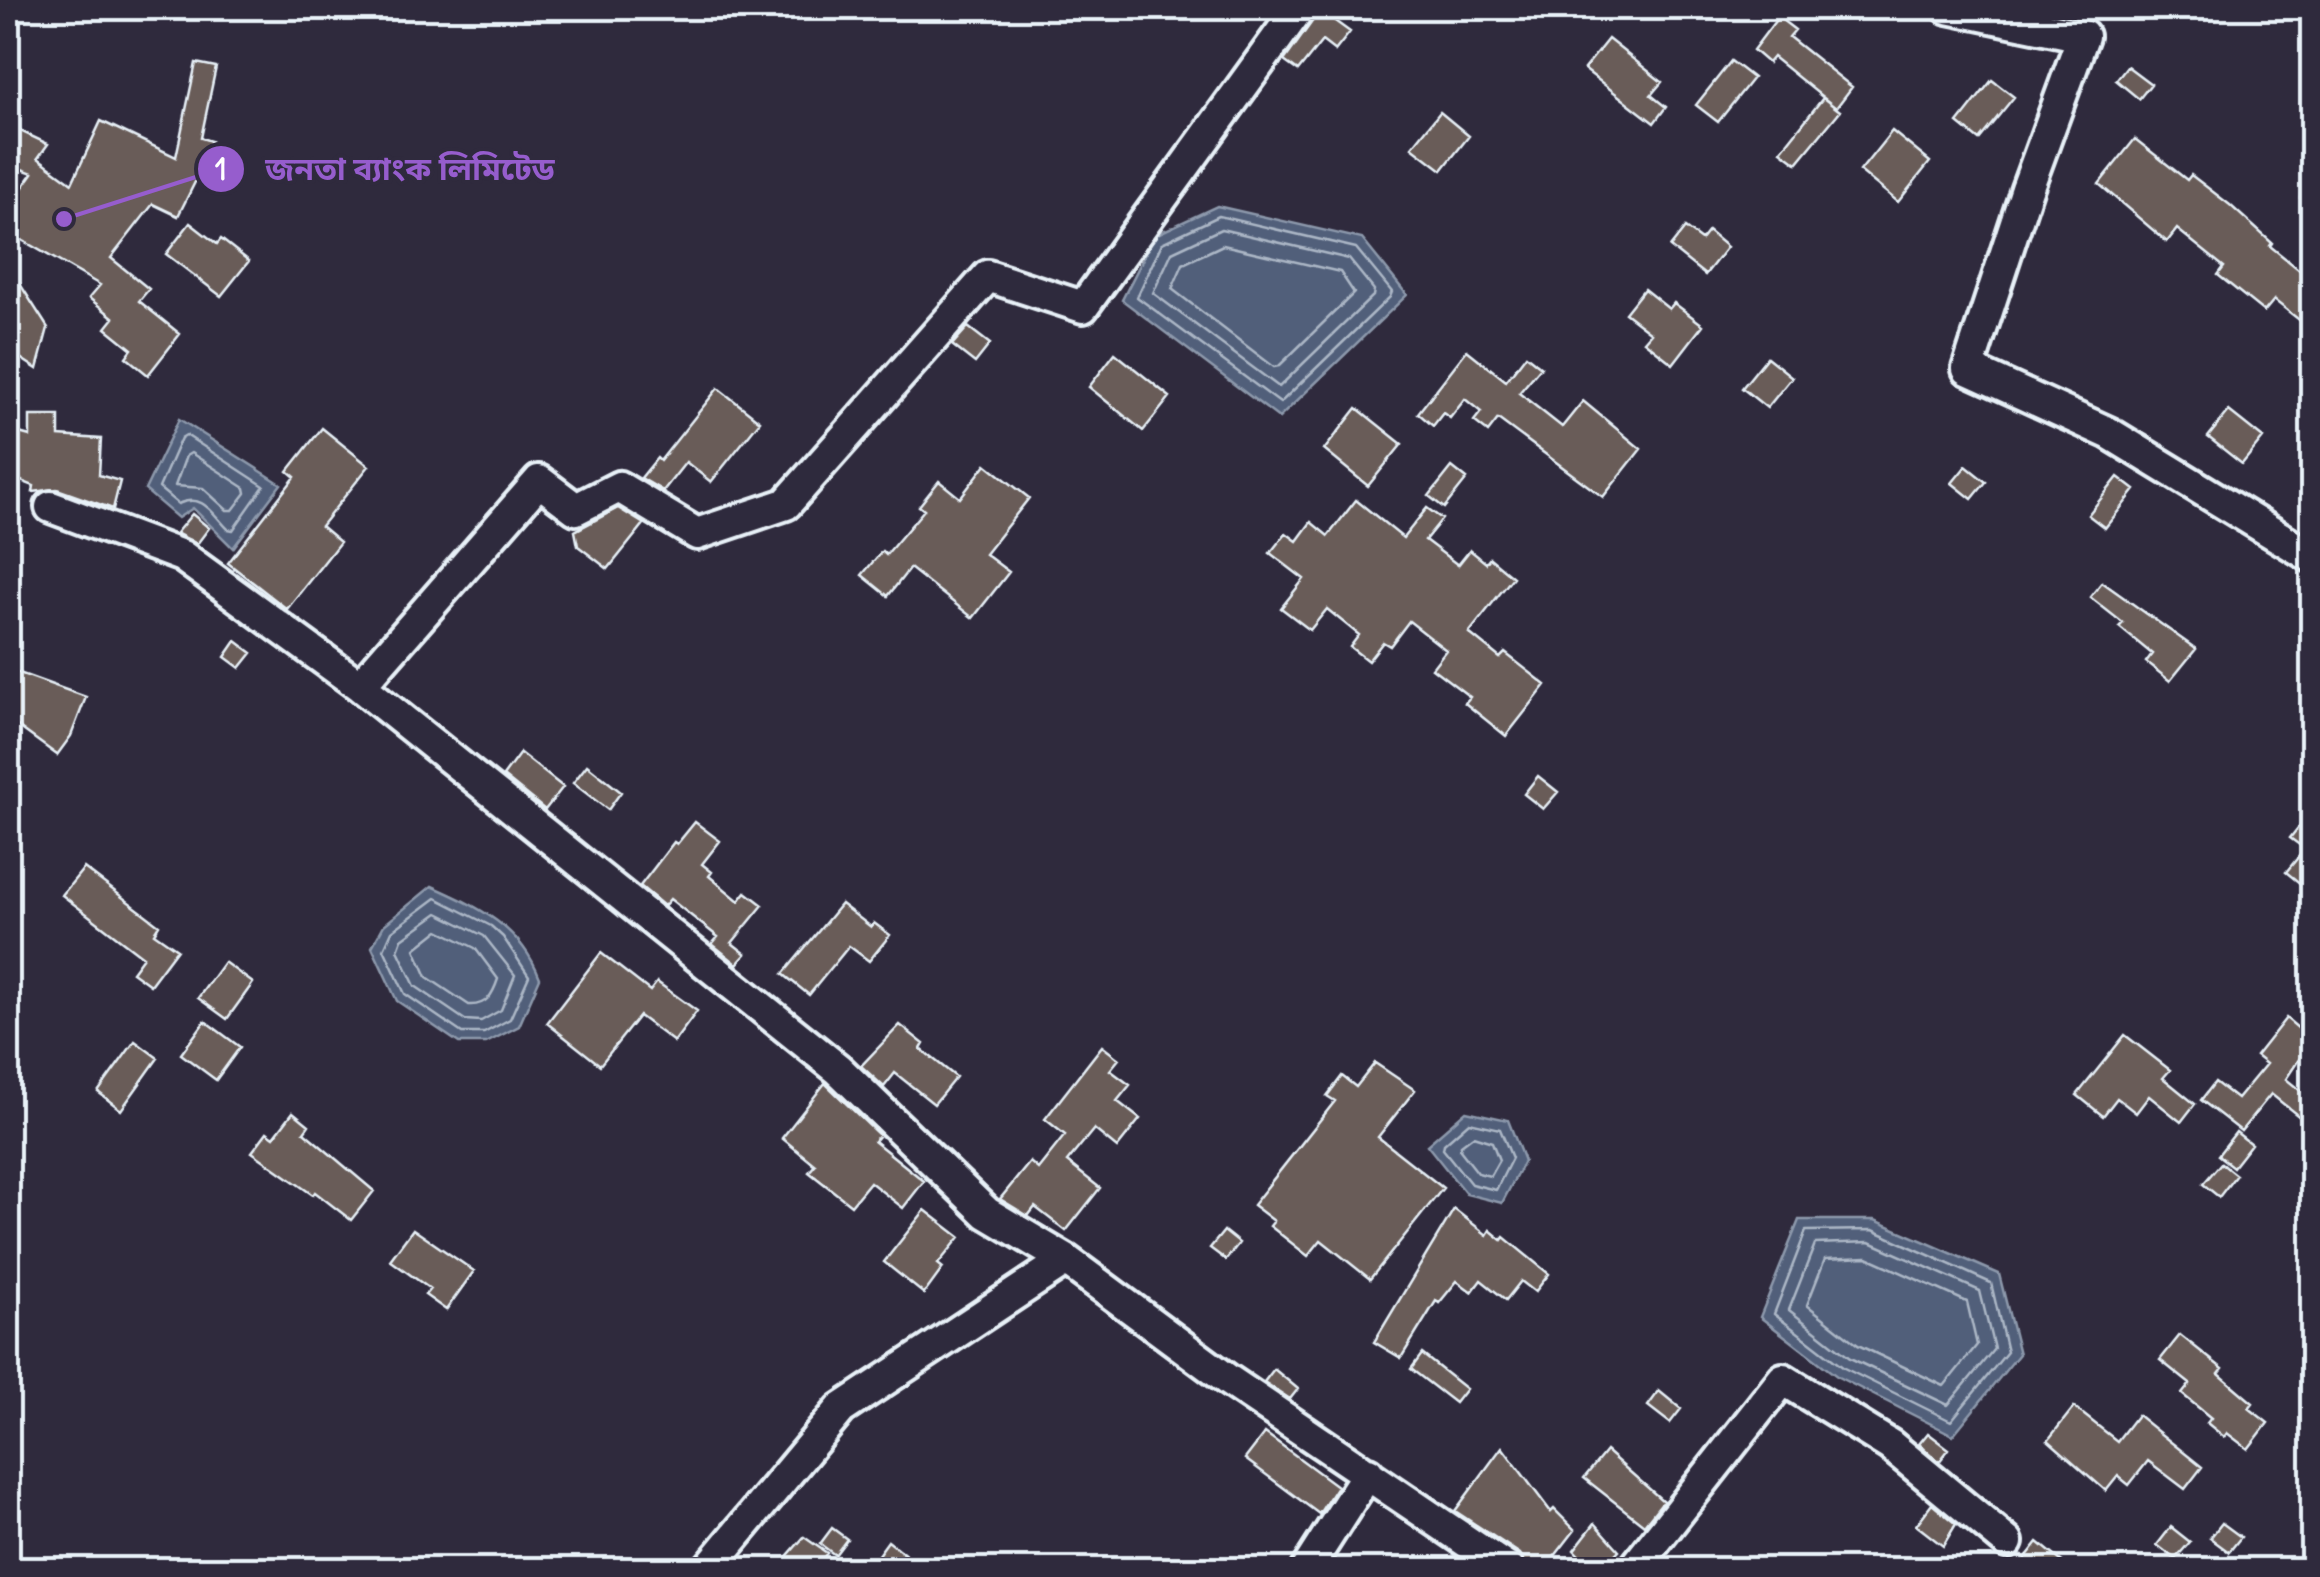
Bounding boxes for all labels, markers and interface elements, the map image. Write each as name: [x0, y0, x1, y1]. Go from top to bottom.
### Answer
callout: জনতা ব্যাংক লিমিটেড: [196, 138, 575, 200]
text: জনতা ব্যাংক লিমিটেড: [264, 148, 556, 189]
text: 1: [215, 150, 227, 188]

